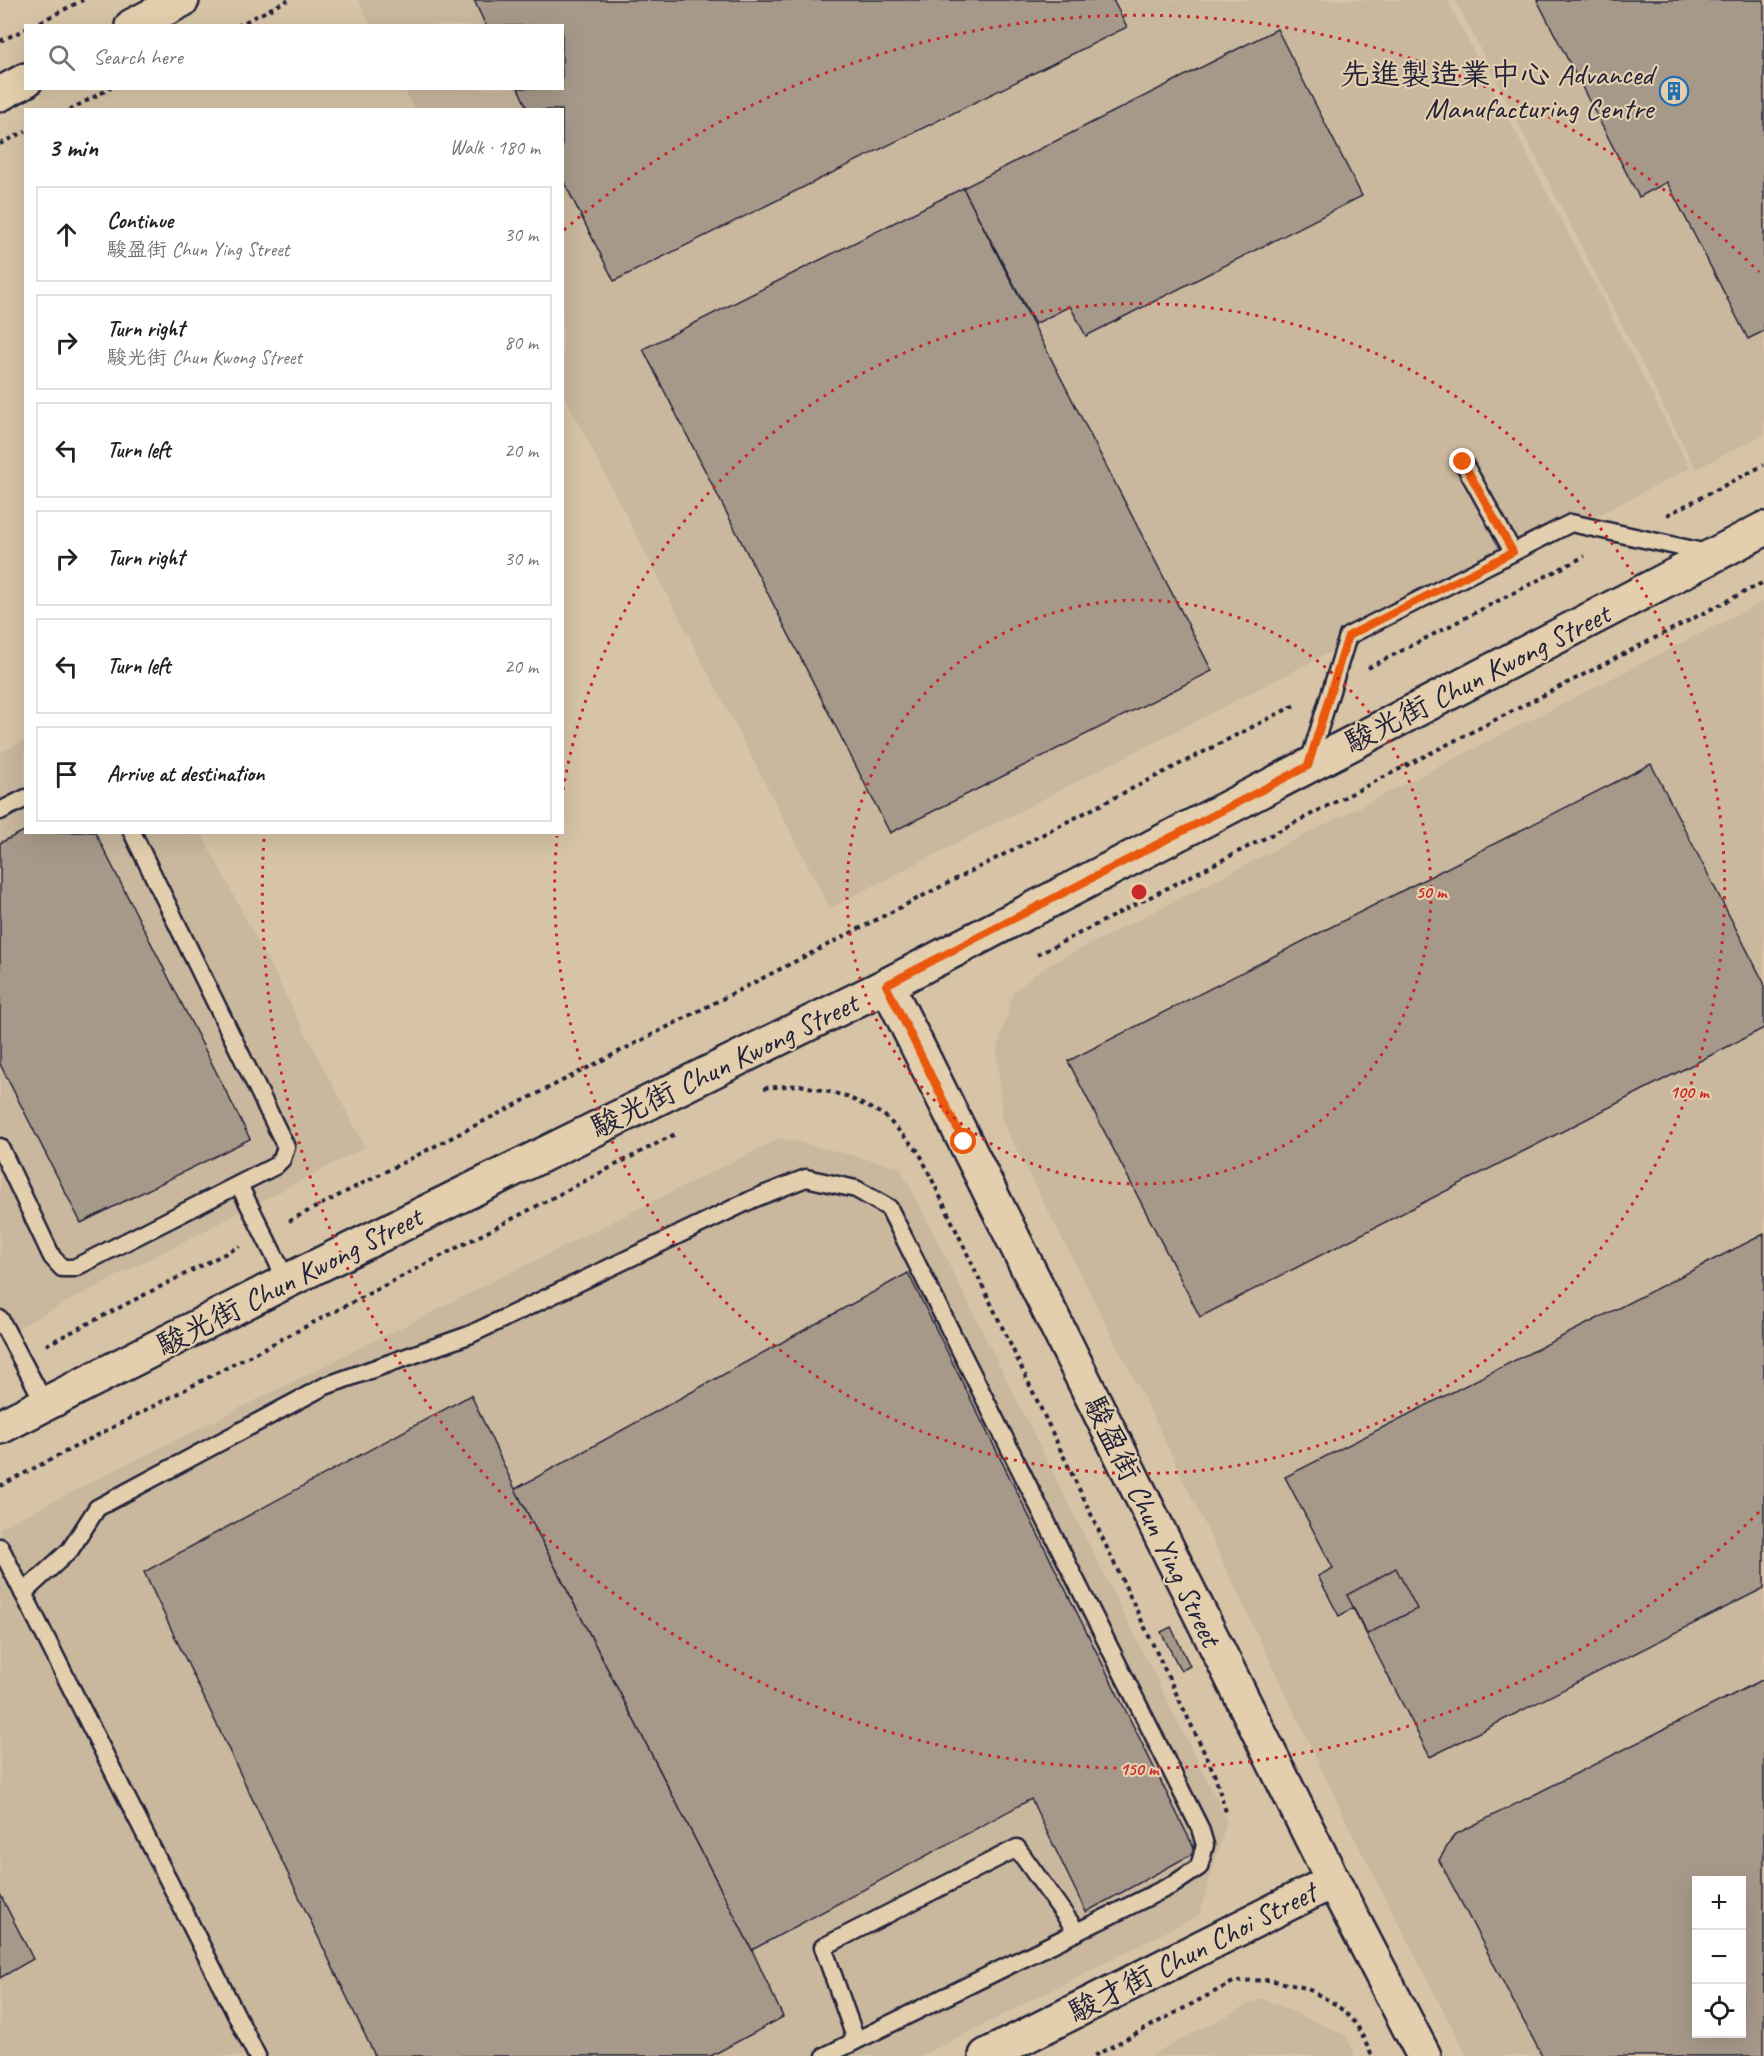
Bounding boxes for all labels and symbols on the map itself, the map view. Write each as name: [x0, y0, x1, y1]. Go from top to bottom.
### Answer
place label: 先進製造業中心 Advanced Manufacturing Centre: [1340, 55, 1657, 127]
building icon: 先進製造業中心 Advanced Manufacturing Centre: [1658, 75, 1690, 107]
route end: [1449, 448, 1475, 474]
street label: 駿光街 Chun Kwong Street: [1338, 593, 1619, 761]
text: 50 m: [1416, 881, 1448, 903]
centre of rings: [1129, 882, 1149, 902]
street label: 駿光街 Chun Kwong Street: [584, 982, 867, 1146]
text: 100 m: [1670, 1081, 1710, 1103]
route start: [950, 1128, 976, 1154]
street label: 駿光街 Chun Kwong Street: [150, 1196, 431, 1364]
street label: 駿盈街 Chun Ying Street: [1076, 1390, 1231, 1655]
text: 150 m: [1120, 1758, 1160, 1780]
street label: 駿才街 Chun Choi Street: [1062, 1871, 1326, 2031]

